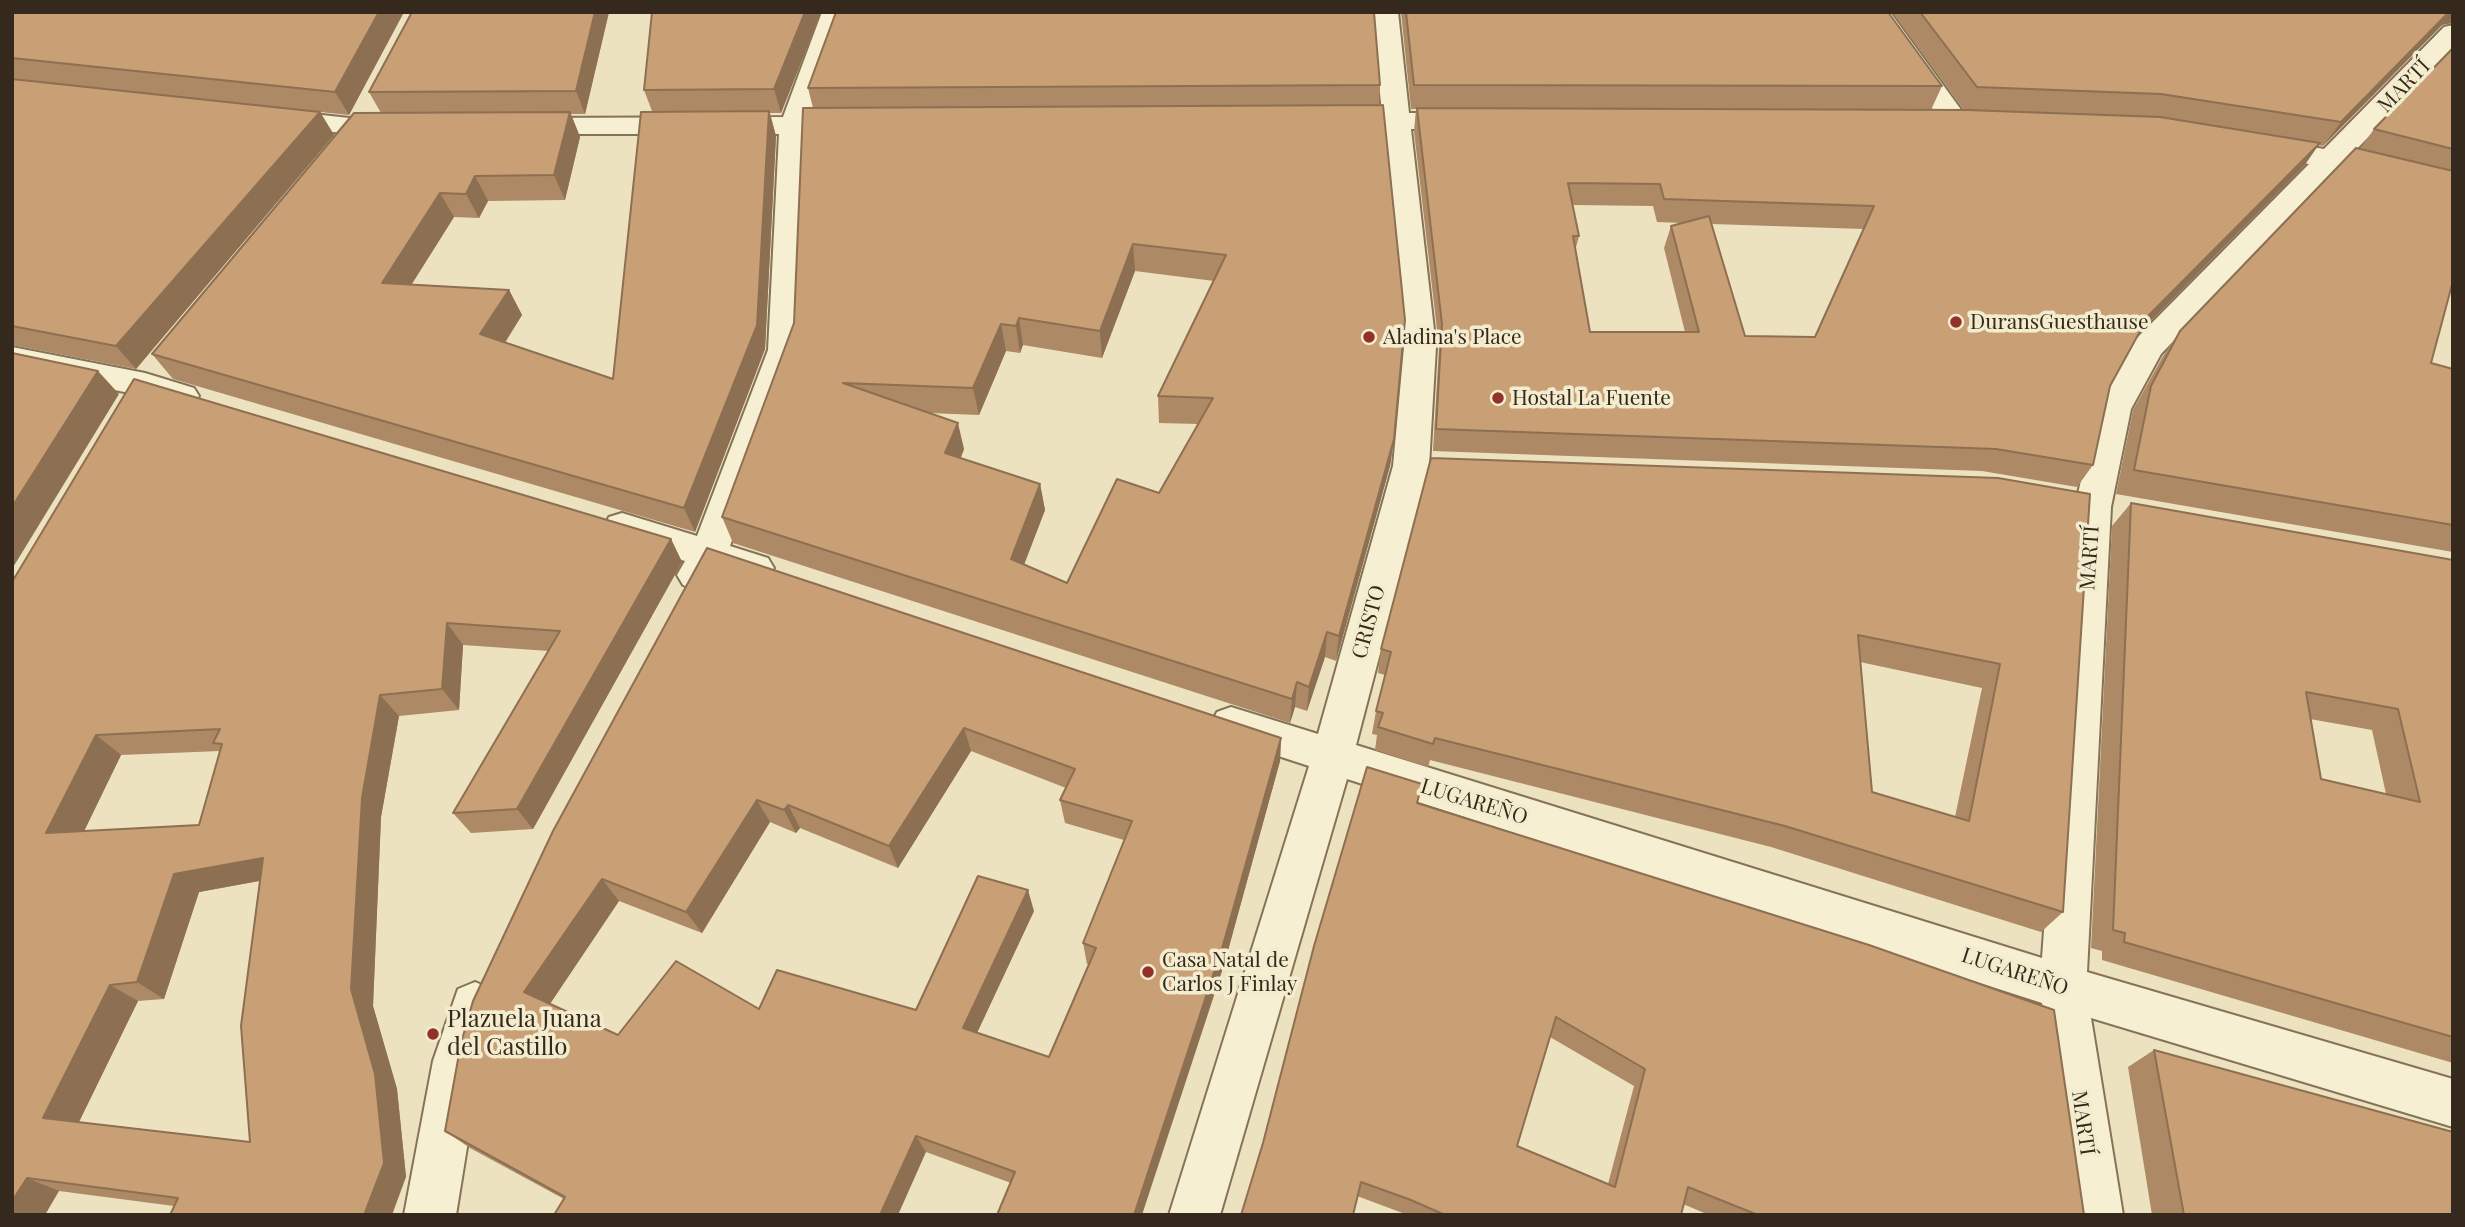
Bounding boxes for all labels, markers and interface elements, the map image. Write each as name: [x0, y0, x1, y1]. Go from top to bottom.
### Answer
street label: MARTÍ: [2372, 54, 2436, 118]
place label: DuransGuesthause: [1970, 309, 2149, 335]
marker: DuransGuesthause: [1948, 314, 1964, 330]
place label: Aladina's Place: [1383, 324, 1522, 350]
marker: Aladina's Place: [1361, 329, 1377, 345]
place label: Hostal La Fuente: [1512, 385, 1671, 411]
marker: Hostal La Fuente: [1490, 390, 1506, 406]
street label: MARTÍ: [2075, 525, 2105, 591]
street label: CRISTO: [1347, 582, 1391, 662]
street label: LUGAREÑO: [1417, 774, 1531, 830]
street label: LUGAREÑO: [1958, 943, 2072, 1001]
place label: Casa Natal de Carlos J Finlay: [1162, 947, 1297, 997]
marker: Casa Natal de Carlos J Finlay: [1140, 964, 1156, 980]
place label: Plazuela Juana del Castillo: [447, 1006, 602, 1062]
marker: Plazuela Juana del Castillo: [425, 1026, 441, 1042]
street label: MARTÍ: [2066, 1089, 2100, 1157]

